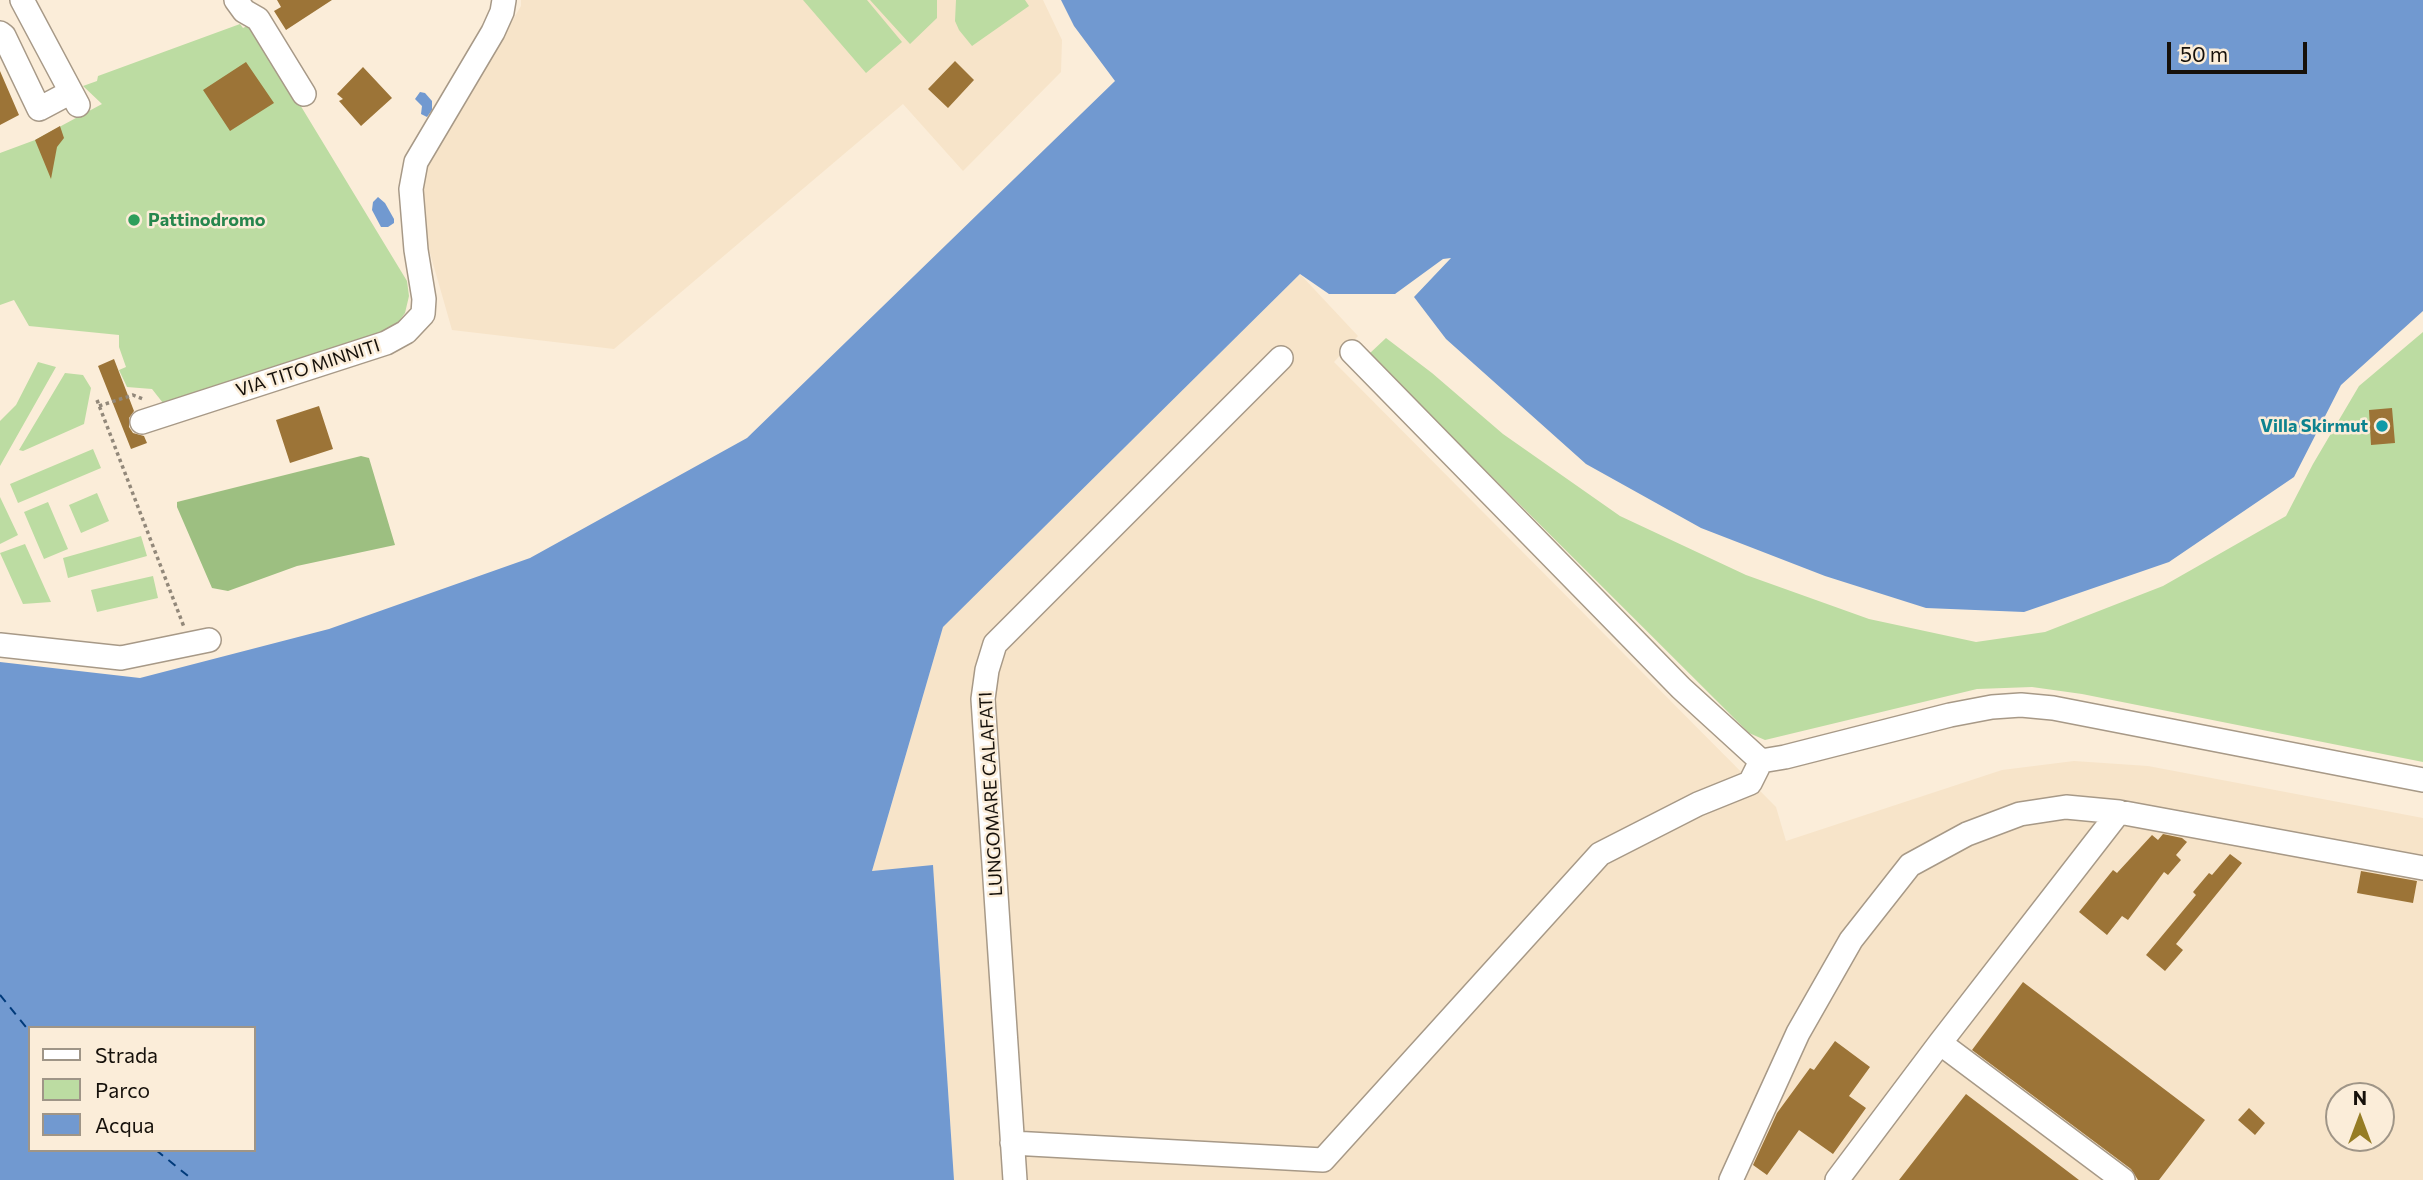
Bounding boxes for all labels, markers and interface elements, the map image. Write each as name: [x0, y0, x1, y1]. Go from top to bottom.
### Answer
scale bar: [2171, 28, 2311, 72]
text: 50 m: [2180, 41, 2228, 66]
place label: Pattinodromo: [148, 209, 265, 231]
marker: Pattinodromo: [126, 212, 142, 228]
street label: VIA TITO MINNITI: [233, 335, 383, 401]
place label: Villa Skirmut: [2260, 415, 2368, 437]
marker: Villa Skirmut: [2374, 418, 2390, 434]
street label: LUNGOMARE CALAFATI: [975, 691, 1007, 897]
legend: [28, 1026, 256, 1152]
text: Strada: [95, 1042, 158, 1067]
text: Parco: [95, 1077, 150, 1102]
north arrow: [2325, 1082, 2395, 1152]
text: N: [2353, 1086, 2367, 1109]
text: Acqua: [95, 1112, 154, 1137]

